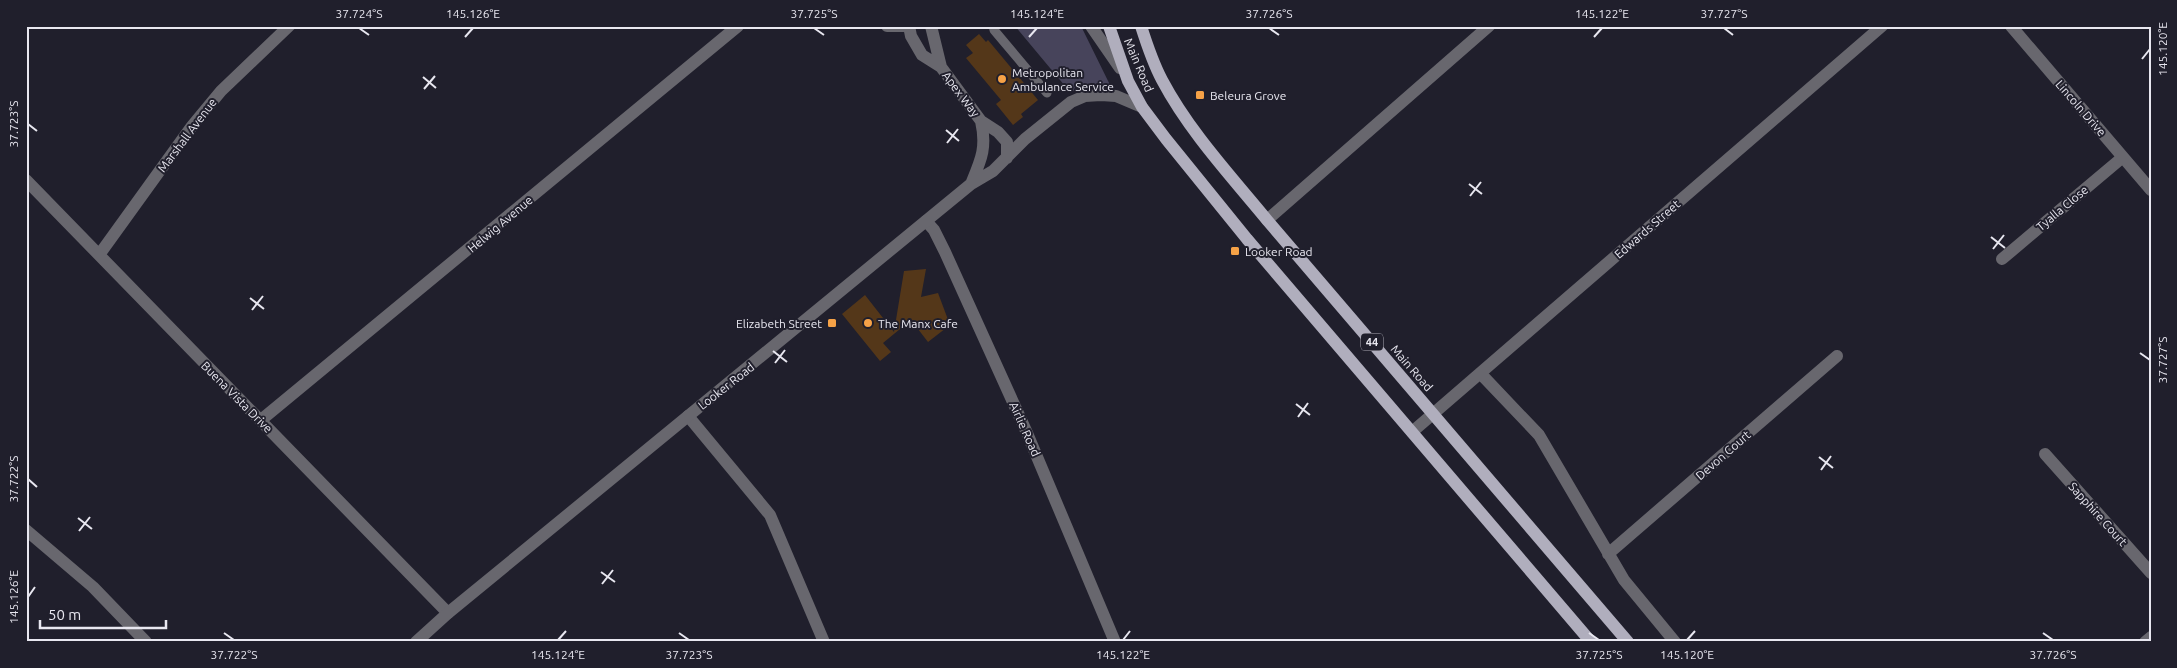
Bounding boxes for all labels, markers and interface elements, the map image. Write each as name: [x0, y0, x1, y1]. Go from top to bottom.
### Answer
text: 37.724°S: [336, 7, 382, 20]
text: 145.126°E: [446, 7, 500, 20]
text: 37.725°S: [791, 7, 837, 20]
text: 145.124°E: [1010, 7, 1064, 20]
text: 37.726°S: [1246, 7, 1292, 20]
text: 145.122°E: [1575, 7, 1629, 20]
text: 37.727°S: [1701, 7, 1747, 20]
text: 145.120°E: [2156, 22, 2169, 76]
street label: Main Road: [1122, 36, 1156, 94]
place label: Metropolitan Ambulance Service: [1012, 66, 1114, 93]
street label: Apex Way: [940, 69, 982, 119]
marker: Metropolitan Ambulance Service: [996, 73, 1008, 85]
street label: Lincoln Drive: [2053, 77, 2109, 139]
marker: Beleura Grove: [1194, 89, 1206, 101]
place label: Beleura Grove: [1210, 89, 1286, 102]
street label: Marshall Avenue: [155, 96, 219, 174]
text: 37.723°S: [7, 101, 20, 147]
street label: Tyalla Close: [2034, 183, 2090, 233]
street label: Helwig Avenue: [465, 193, 535, 255]
street label: Edwards Street: [1612, 197, 1682, 261]
marker: Looker Road: [1229, 245, 1241, 257]
place label: Looker Road: [1245, 245, 1313, 258]
place label: Elizabeth Street: [736, 317, 822, 330]
marker: Elizabeth Street: [826, 317, 838, 329]
marker: The Manx Cafe: [862, 317, 874, 329]
place label: The Manx Cafe: [878, 317, 958, 330]
road number: 44: [1361, 334, 1383, 351]
text: 37.727°S: [2156, 337, 2169, 383]
street label: Main Road: [1388, 342, 1436, 394]
street label: Buena Vista Drive: [199, 359, 275, 435]
street label: Looker Road: [695, 360, 757, 412]
street label: Airlie Road: [1007, 400, 1043, 458]
street label: Devon Court: [1693, 428, 1753, 482]
text: 37.722°S: [7, 456, 20, 502]
street label: Sapphire Court: [2066, 480, 2130, 549]
text: 145.126°E: [7, 570, 20, 624]
scale bar: [40, 598, 166, 630]
text: 50 m: [48, 606, 81, 623]
text: 37.722°S: [211, 648, 257, 661]
text: 145.124°E: [531, 648, 585, 661]
text: 37.723°S: [666, 648, 712, 661]
text: 145.122°E: [1096, 648, 1150, 661]
text: 37.725°S: [1576, 648, 1622, 661]
text: 145.120°E: [1660, 648, 1714, 661]
text: 37.726°S: [2030, 648, 2076, 661]

